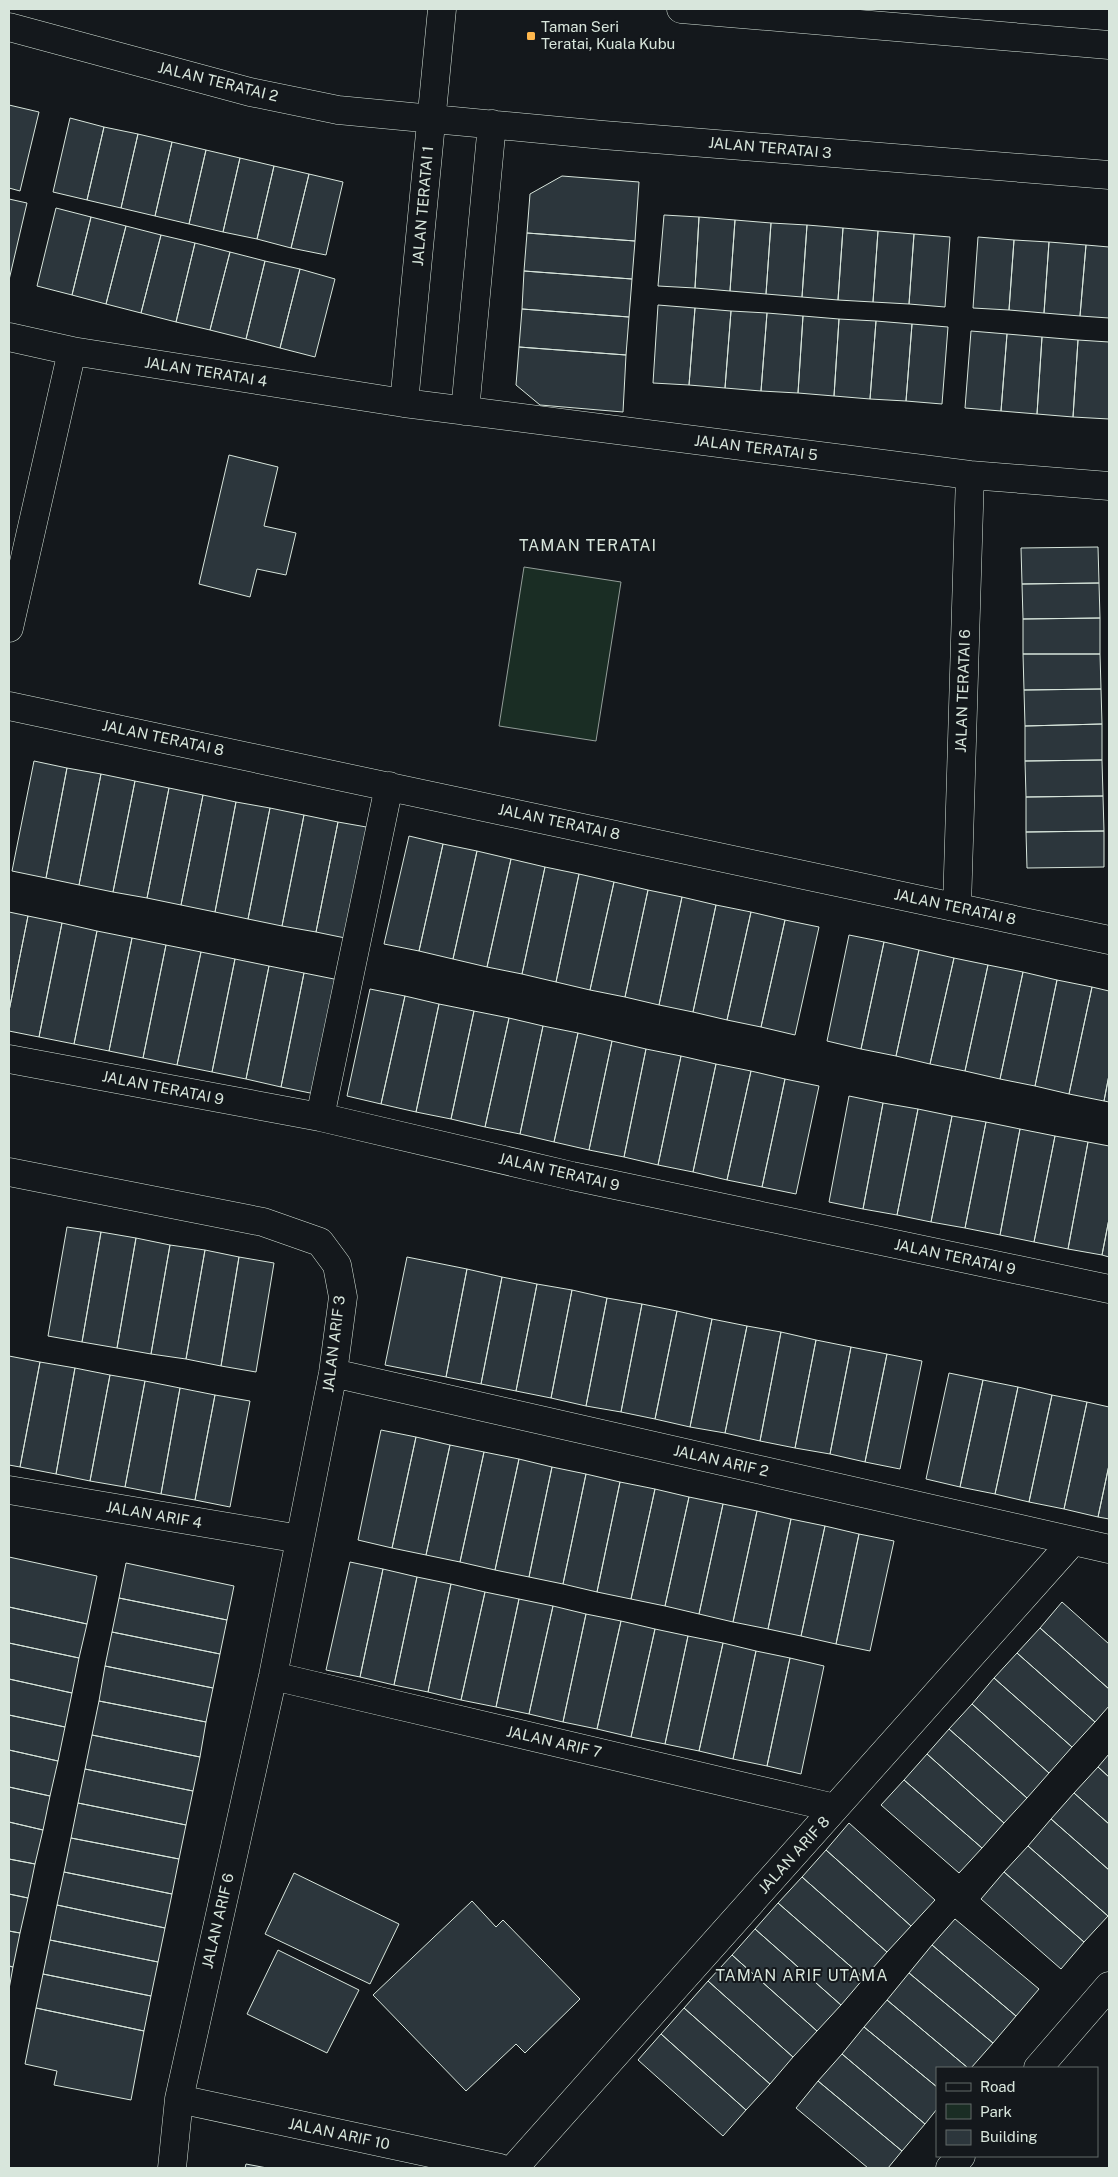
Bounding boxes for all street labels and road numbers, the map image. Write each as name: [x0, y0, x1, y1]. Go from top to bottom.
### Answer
street label: JALAN TERATAI 2: [156, 58, 280, 105]
street label: JALAN TERATAI 3: [708, 134, 832, 161]
street label: JALAN TERATAI 1: [409, 145, 436, 267]
street label: JALAN TERATAI 4: [144, 353, 269, 390]
street label: JALAN TERATAI 5: [693, 432, 819, 463]
street label: JALAN TERATAI 6: [952, 629, 973, 753]
street label: JALAN TERATAI 8: [101, 716, 226, 759]
street label: JALAN TERATAI 8: [497, 800, 622, 843]
street label: JALAN TERATAI 8: [893, 885, 1018, 928]
street label: JALAN TERATAI 9: [101, 1067, 225, 1108]
street label: JALAN TERATAI 9: [497, 1149, 621, 1194]
street label: JALAN TERATAI 9: [893, 1235, 1017, 1278]
street label: JALAN ARIF 3: [319, 1295, 348, 1393]
street label: JALAN ARIF 2: [672, 1441, 770, 1480]
street label: JALAN ARIF 4: [105, 1498, 204, 1531]
street label: JALAN ARIF 7: [505, 1722, 603, 1761]
street label: JALAN ARIF 8: [755, 1813, 833, 1897]
street label: JALAN ARIF 6: [198, 1872, 237, 1970]
street label: JALAN ARIF 10: [287, 2114, 391, 2153]

